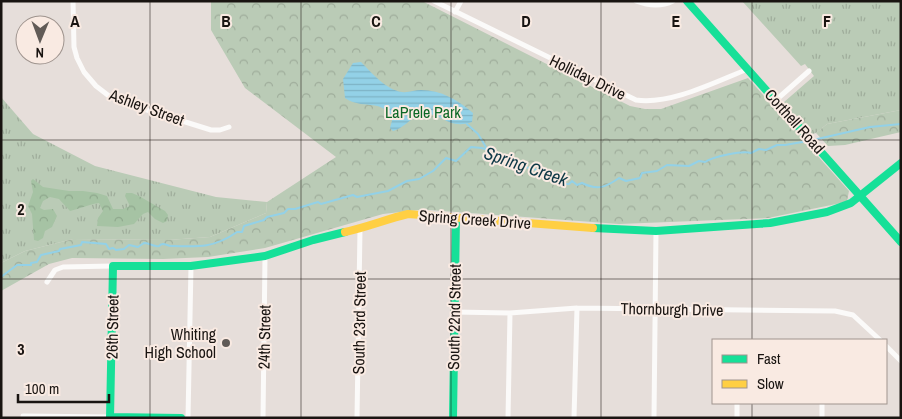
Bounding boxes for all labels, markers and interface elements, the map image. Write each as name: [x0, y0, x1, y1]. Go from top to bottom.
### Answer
text: A: [70, 10, 80, 32]
text: B: [221, 10, 231, 32]
text: C: [371, 10, 381, 32]
text: D: [521, 10, 531, 32]
text: E: [672, 10, 681, 32]
text: F: [823, 10, 831, 32]
north arrow: [15, 15, 65, 65]
text: N: [35, 44, 44, 62]
street label: Holliday Drive: [546, 49, 630, 105]
street label: Ashley Street: [106, 83, 188, 131]
street label: Corthell Road: [760, 84, 830, 158]
park label: LaPrele Park: [385, 101, 461, 123]
water label: Spring Creek: [481, 140, 572, 192]
text: 2: [17, 198, 25, 220]
street label: Spring Creek Drive: [418, 204, 532, 234]
street label: South 22nd Street: [442, 264, 466, 370]
street label: South 23rd Street: [347, 271, 371, 375]
street label: 26th Street: [100, 294, 124, 359]
street label: Thornburgh Drive: [620, 297, 724, 321]
street label: 24th Street: [252, 304, 276, 369]
place label: Whiting High School: [145, 323, 217, 363]
marker: Whiting High School: [220, 337, 232, 349]
text: 3: [17, 338, 25, 360]
legend: [712, 339, 887, 404]
text: Fast: [757, 348, 781, 369]
scale bar: [18, 372, 109, 404]
text: Slow: [757, 373, 784, 394]
text: 100 m: [25, 378, 59, 399]

